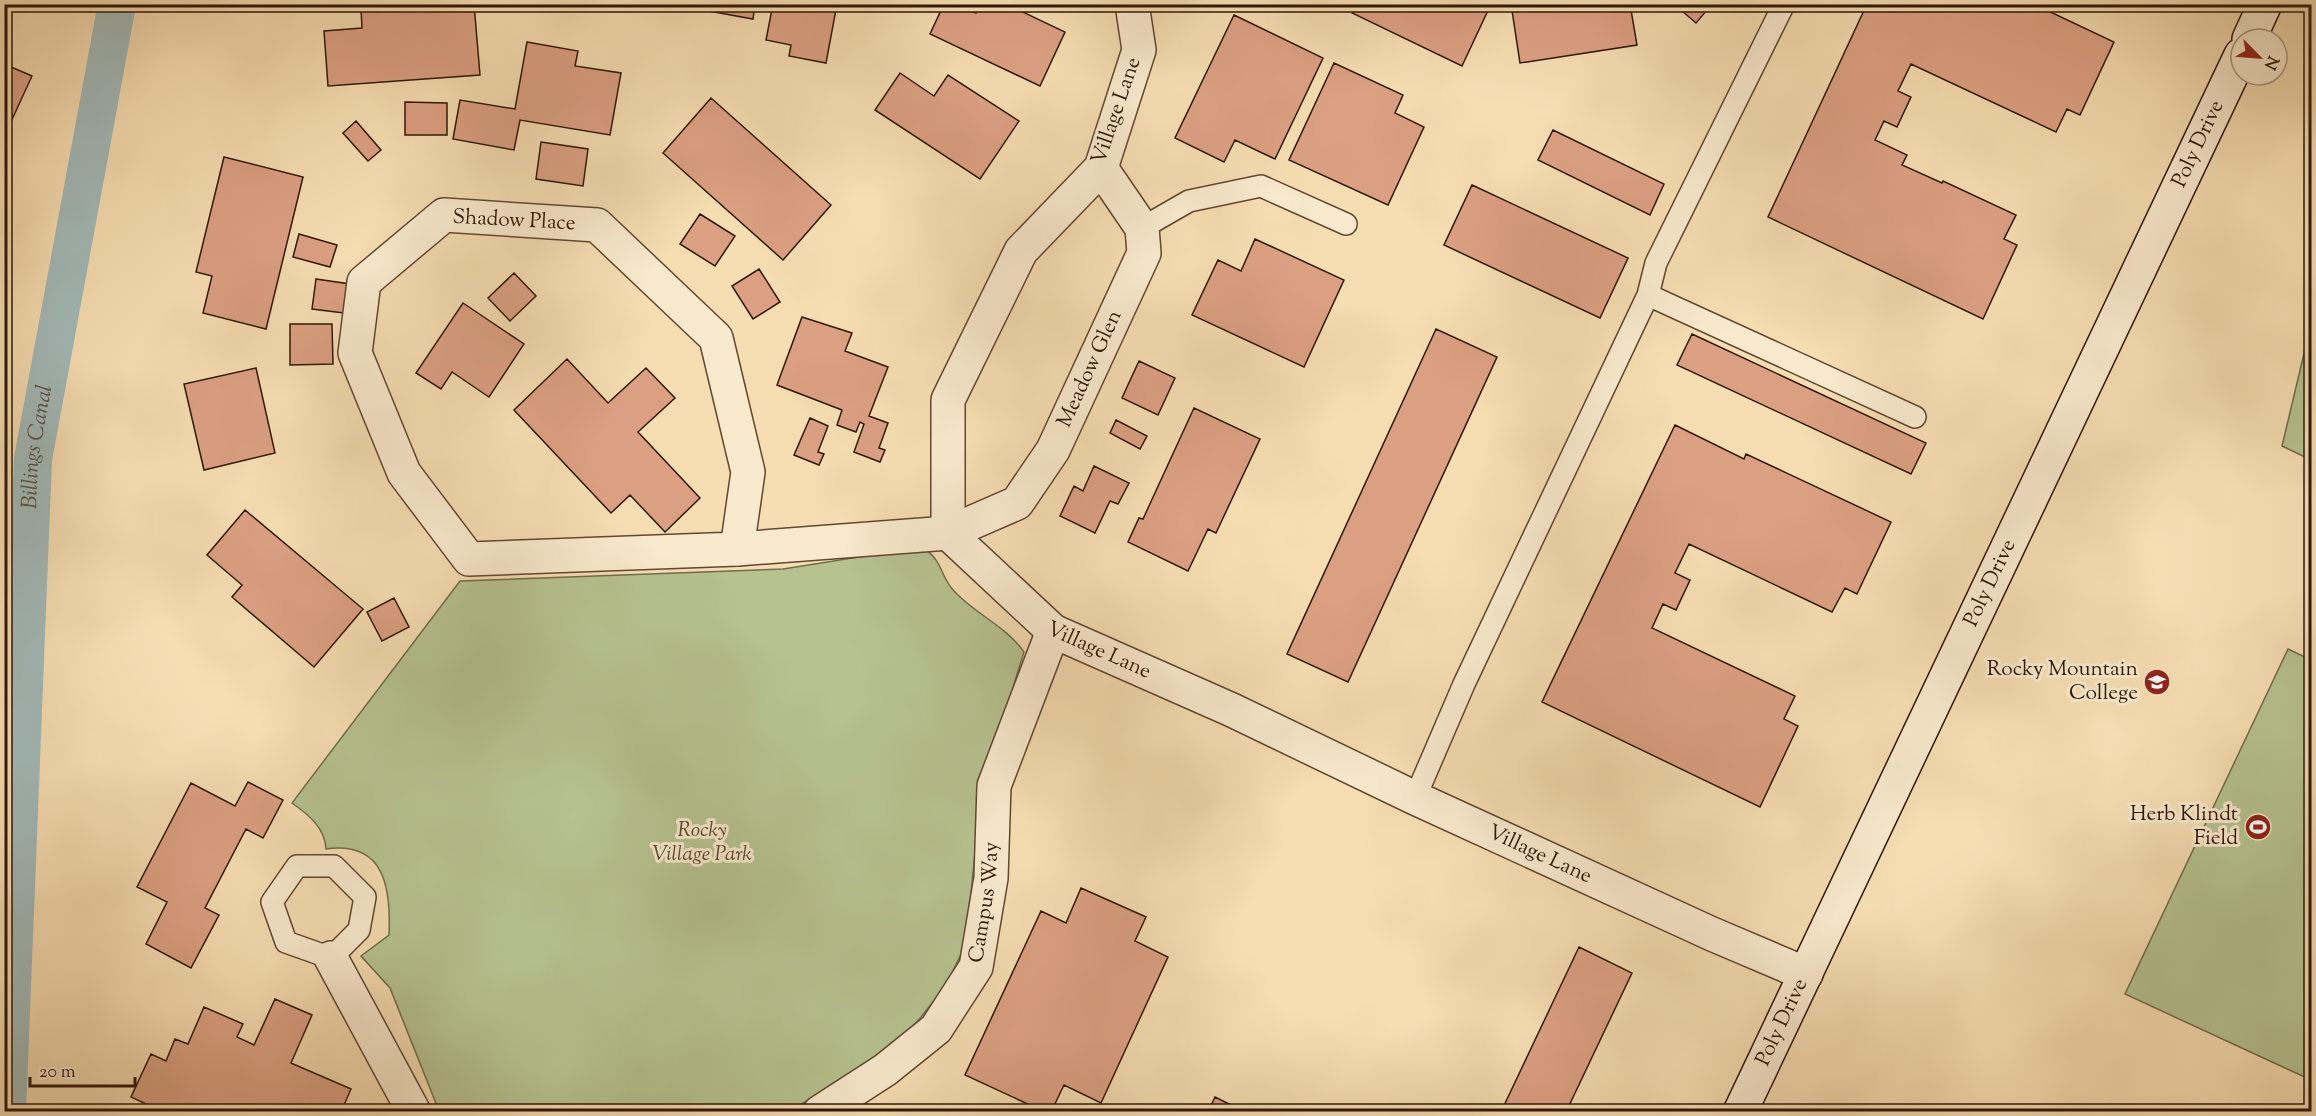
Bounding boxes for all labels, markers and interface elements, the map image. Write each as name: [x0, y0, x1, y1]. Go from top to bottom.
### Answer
north arrow: [2229, 27, 2289, 87]
text: N: [2257, 52, 2283, 73]
street label: Village Lane: [1085, 53, 1149, 169]
street label: Poly Drive: [2165, 96, 2232, 193]
street label: Shadow Place: [452, 203, 576, 239]
street label: Meadow Glen: [1050, 306, 1130, 433]
water label: Billings Canal: [15, 382, 62, 510]
street label: Poly Drive: [1957, 535, 2024, 632]
street label: Village Lane: [1041, 615, 1156, 687]
place label: Rocky Mountain College: [1987, 655, 2138, 709]
school or university icon: Rocky Mountain College: [2142, 667, 2172, 697]
place label: Herb Klindt Field: [2130, 800, 2238, 854]
sports icon: Herb Klindt Field: [2243, 812, 2273, 842]
park label: Rocky Village Park: [652, 816, 752, 870]
street label: Village Lane: [1483, 818, 1596, 892]
street label: Campus Way: [962, 841, 1007, 965]
street label: Poly Drive: [1749, 974, 1816, 1071]
scale bar: [30, 1050, 135, 1088]
text: 20 m: [39, 1060, 76, 1086]

